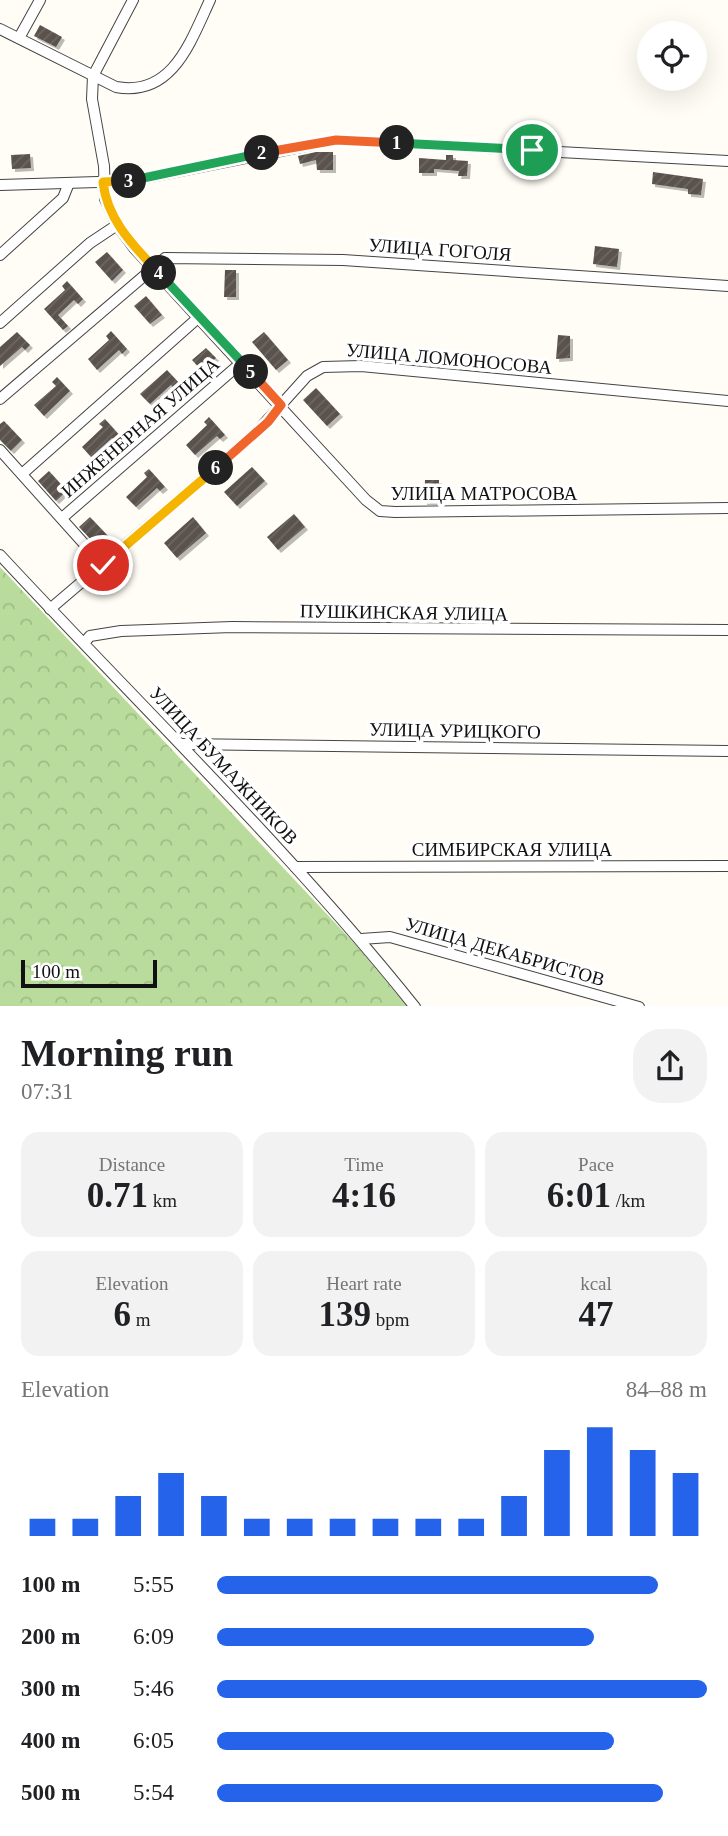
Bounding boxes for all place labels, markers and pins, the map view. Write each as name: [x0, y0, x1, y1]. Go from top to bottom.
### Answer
pin: [502, 120, 562, 180]
pin: 1: [380, 125, 414, 160]
pin: 2: [244, 136, 280, 170]
pin: 3: [111, 164, 146, 198]
pin: 4: [142, 256, 176, 290]
pin: 5: [233, 354, 268, 390]
pin: 6: [198, 450, 234, 486]
pin: [73, 535, 133, 595]

